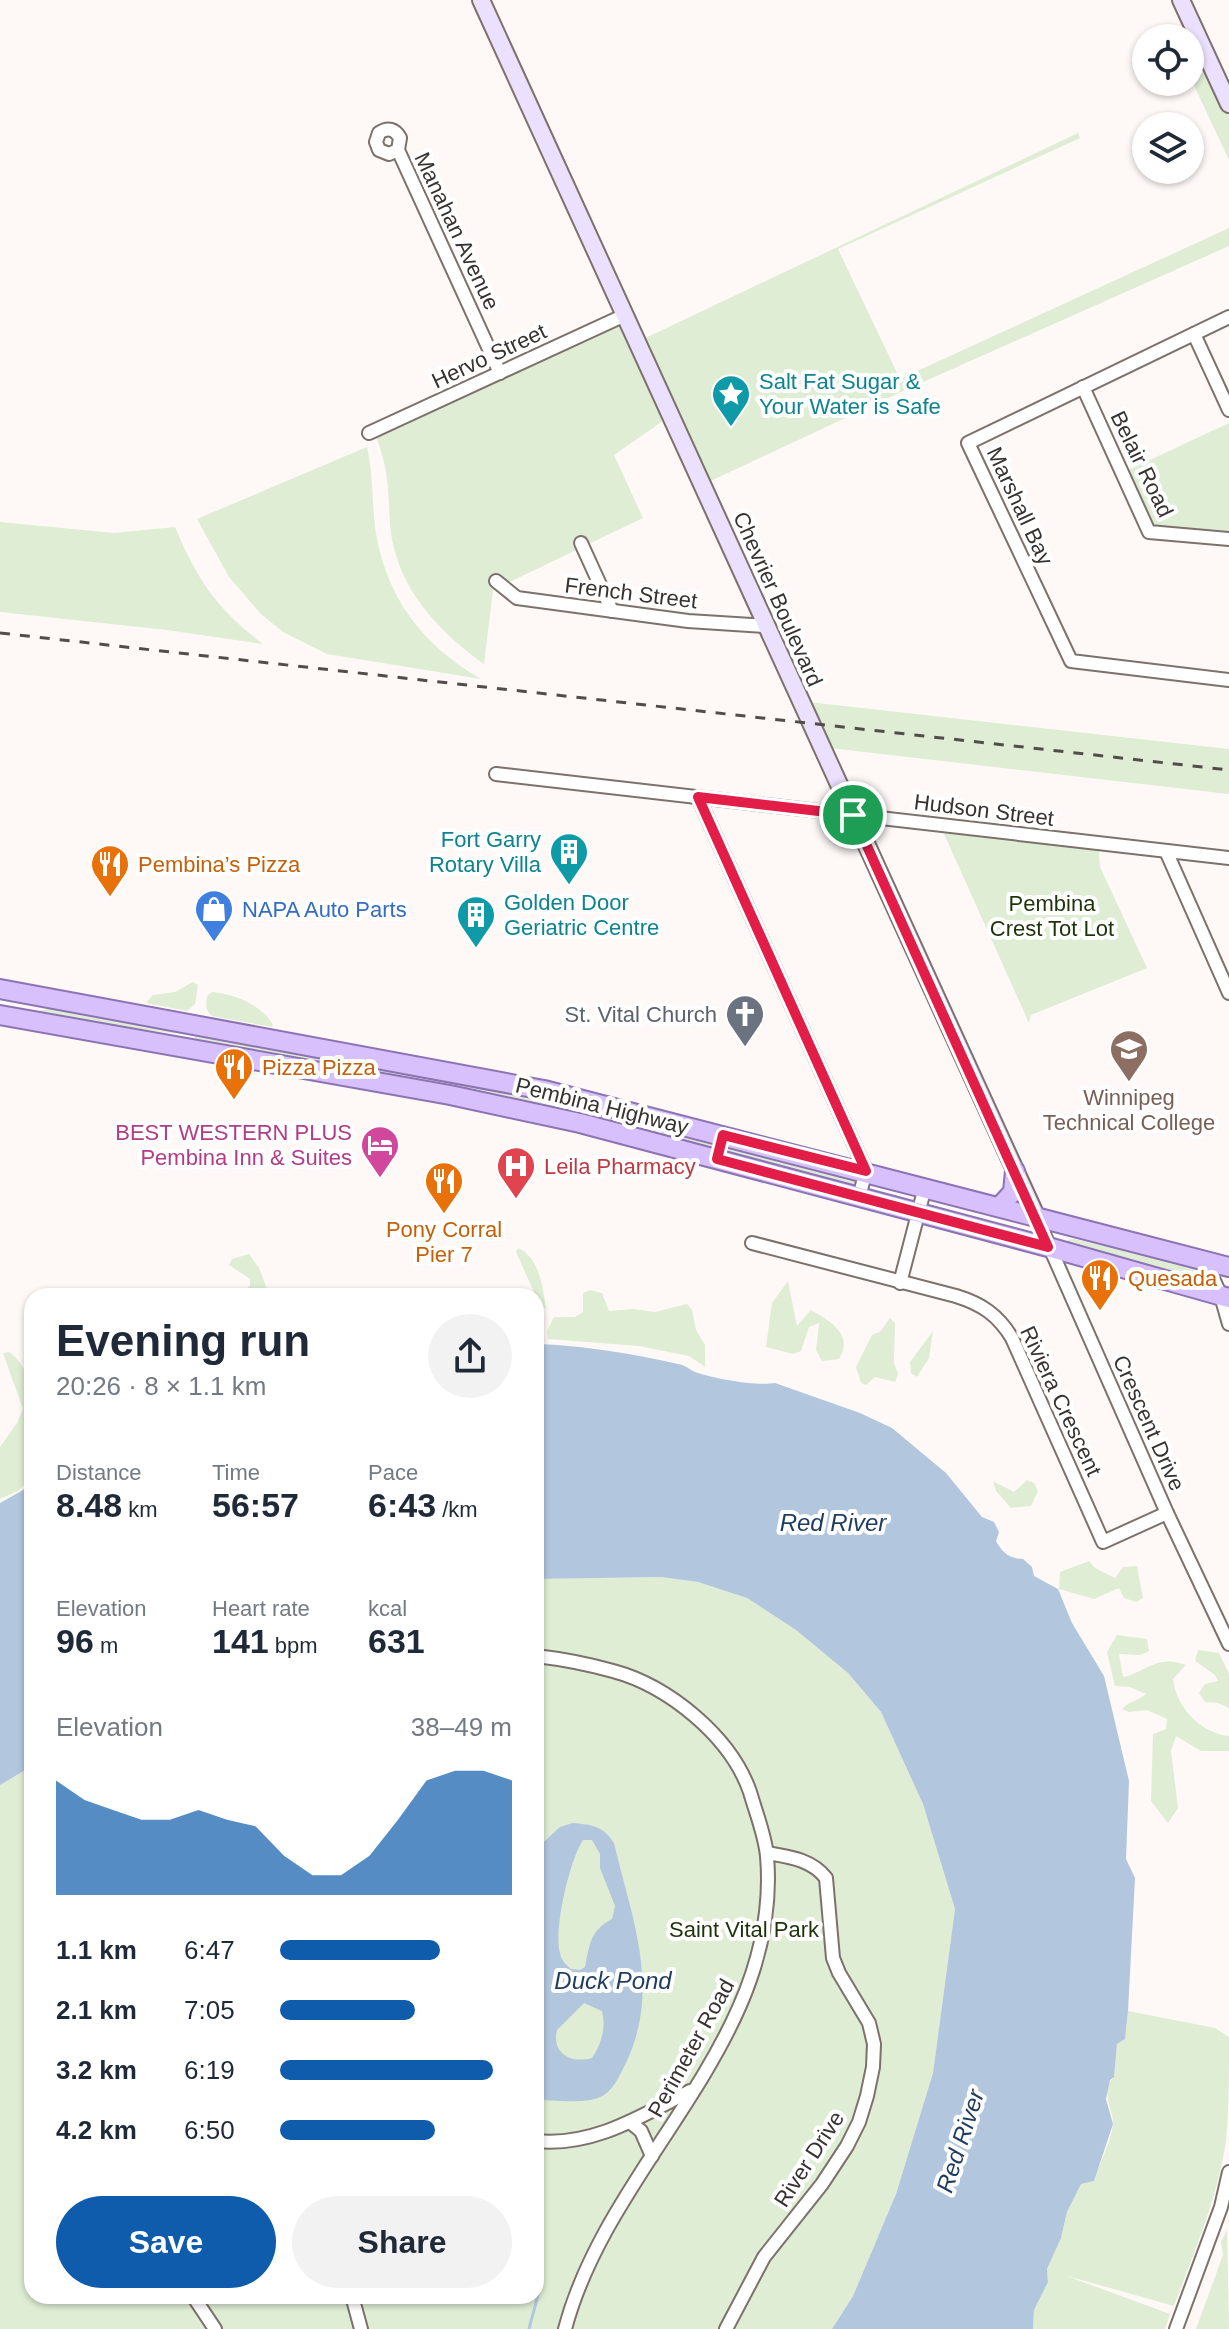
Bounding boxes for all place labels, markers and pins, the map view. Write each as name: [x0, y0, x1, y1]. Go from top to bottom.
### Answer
place label: Salt Fat Sugar & Your Water is Safe: [759, 369, 941, 419]
place icon: Salt Fat Sugar & Your Water is Safe: [710, 373, 752, 428]
pin: [819, 781, 887, 849]
place label: Fort Garry Rotary Villa: [429, 827, 542, 877]
building icon: Fort Garry Rotary Villa: [548, 831, 590, 886]
restaurant icon: Pembina’s Pizza: [89, 843, 131, 898]
place label: Pembina’s Pizza: [138, 852, 301, 877]
shop icon: NAPA Auto Parts: [193, 888, 235, 943]
place label: Golden Door Geriatric Centre: [504, 890, 659, 940]
building icon: Golden Door Geriatric Centre: [455, 894, 497, 949]
place label: NAPA Auto Parts: [242, 897, 407, 922]
church icon: St. Vital Church: [724, 993, 766, 1048]
place label: St. Vital Church: [565, 1002, 717, 1027]
school or university icon: Winnipeg Technical College: [1108, 1028, 1150, 1083]
restaurant icon: Pizza Pizza: [213, 1046, 255, 1101]
place label: Pizza Pizza: [262, 1055, 376, 1080]
place label: Winnipeg Technical College: [1043, 1085, 1215, 1135]
place label: BEST WESTERN PLUS Pembina Inn & Suites: [115, 1120, 352, 1170]
hotel icon: BEST WESTERN PLUS Pembina Inn & Suites: [359, 1124, 401, 1179]
hospital icon: Leila Pharmacy: [495, 1145, 537, 1200]
place label: Leila Pharmacy: [544, 1154, 696, 1179]
restaurant icon: Pony Corral Pier 7: [423, 1160, 465, 1215]
place label: Pony Corral Pier 7: [386, 1217, 502, 1267]
restaurant icon: Quesada: [1079, 1257, 1121, 1312]
place label: Quesada: [1128, 1266, 1218, 1291]

